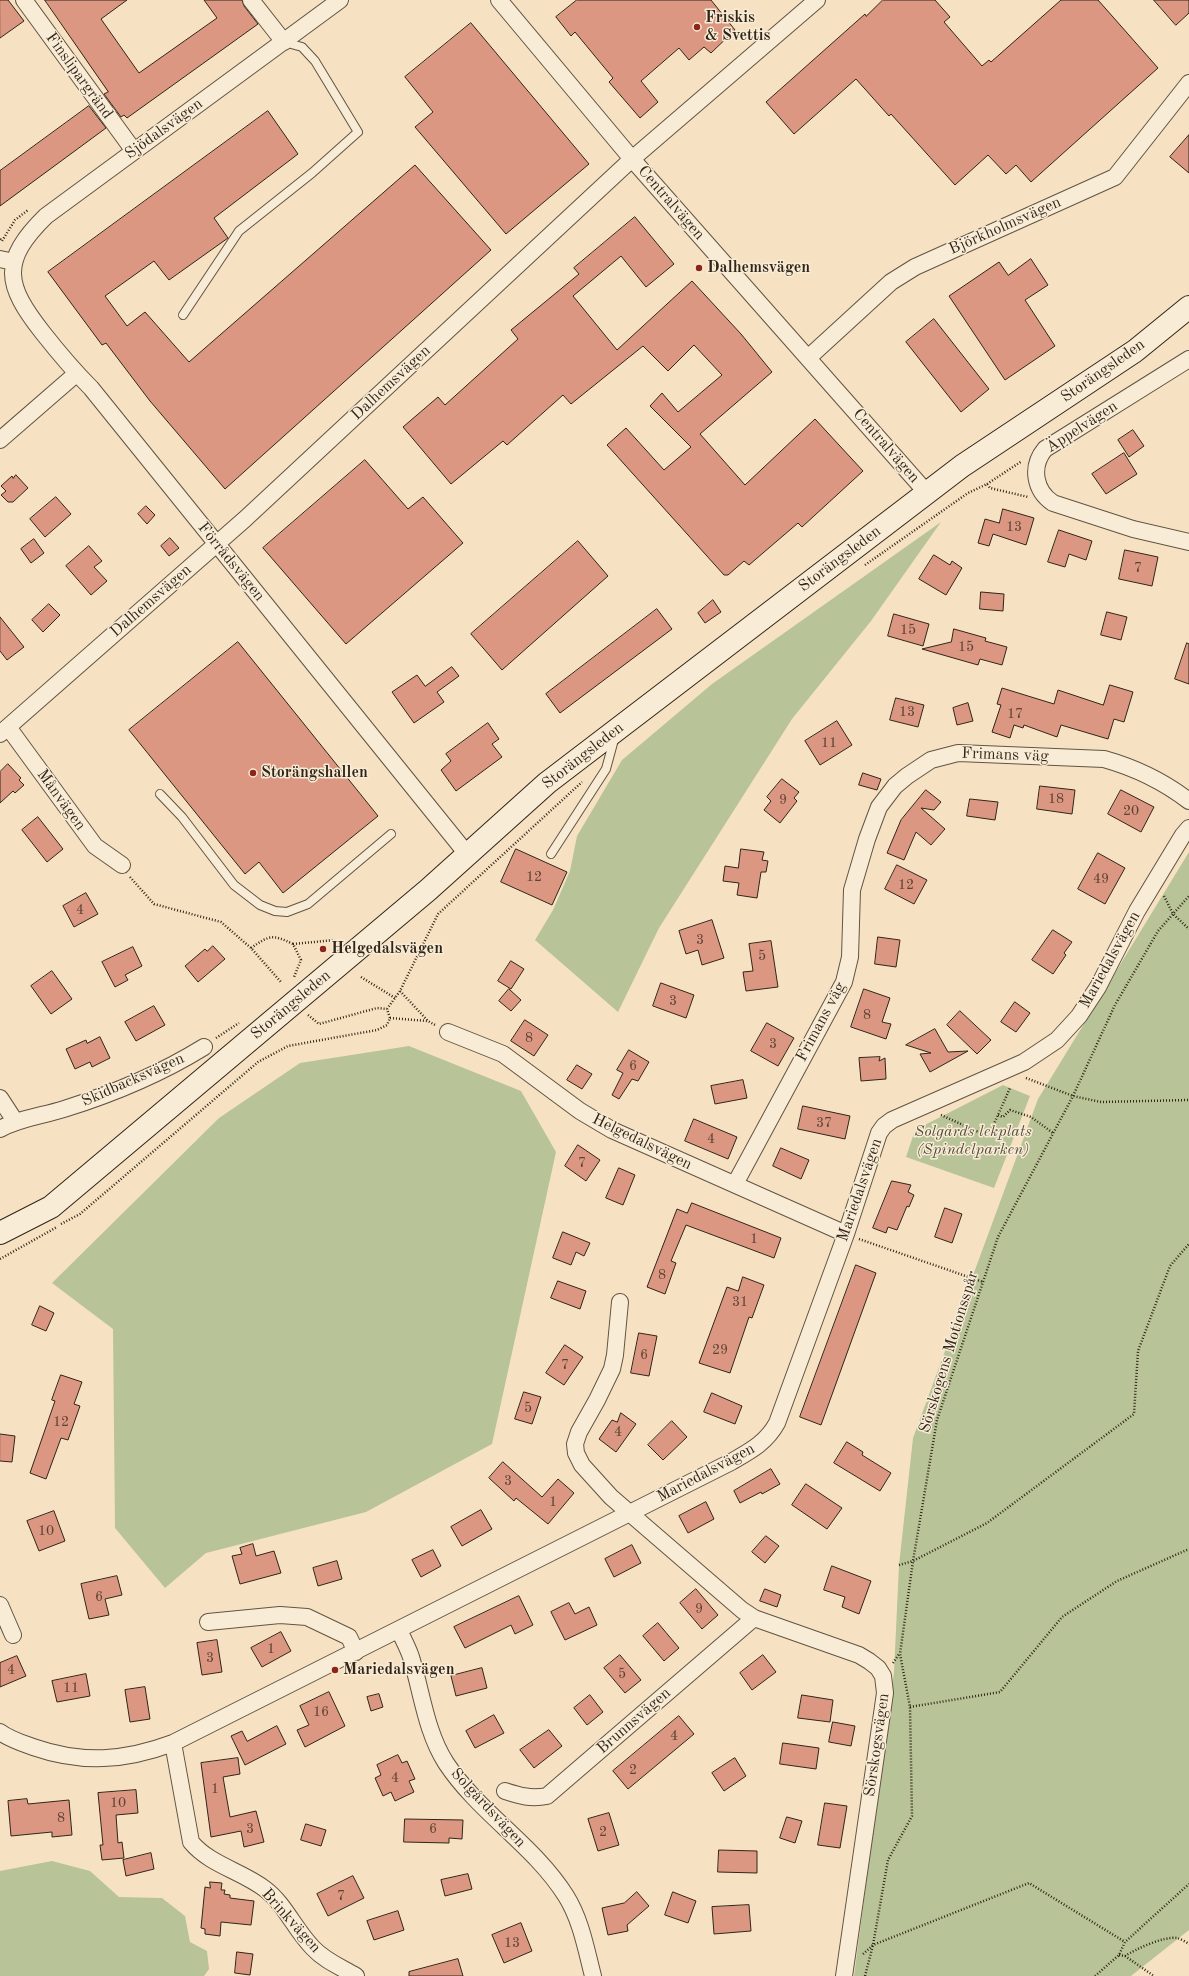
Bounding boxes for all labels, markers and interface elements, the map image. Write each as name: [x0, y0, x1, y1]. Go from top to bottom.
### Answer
place label: Friskis & Svettis: [705, 8, 770, 46]
marker: Friskis & Svettis: [692, 22, 702, 32]
street label: Finslipargränd: [41, 29, 117, 123]
street label: Sjödalsvägen: [121, 94, 207, 164]
street label: Centralvägen: [634, 162, 708, 244]
street label: Björkholmsvägen: [946, 193, 1064, 259]
place label: Dalhemsvägen: [707, 258, 810, 278]
marker: Dalhemsvägen: [694, 263, 704, 273]
street label: Storängsleden: [1057, 335, 1149, 407]
street label: Dalhemsvägen: [347, 341, 435, 425]
street label: Äppelvägen: [1043, 397, 1121, 457]
street label: Centralvägen: [849, 405, 923, 487]
street label: Förrådsvägen: [193, 519, 269, 605]
house number: 13: [1006, 519, 1022, 535]
street label: Storängsleden: [795, 522, 885, 596]
street label: Dalhemsvägen: [106, 560, 196, 642]
house number: 7: [1134, 560, 1142, 576]
house number: 15: [900, 622, 916, 638]
house number: 15: [958, 639, 974, 655]
house number: 13: [899, 704, 915, 720]
house number: 17: [1007, 706, 1023, 722]
street label: Storängsleden: [538, 718, 628, 794]
house number: 11: [821, 735, 837, 751]
street label: Frimans väg: [961, 744, 1049, 766]
place label: Storängshallen: [261, 763, 368, 783]
street label: Månvägen: [32, 766, 90, 834]
marker: Storängshallen: [248, 768, 258, 778]
house number: 18: [1048, 791, 1064, 807]
house number: 9: [779, 792, 787, 808]
house number: 20: [1123, 803, 1139, 819]
house number: 12: [526, 869, 542, 885]
house number: 49: [1093, 871, 1109, 887]
house number: 12: [898, 877, 914, 893]
house number: 4: [76, 902, 84, 918]
street label: Mariedalsvägen: [1075, 908, 1145, 1012]
house number: 3: [696, 932, 704, 948]
place label: Helgedalsvägen: [331, 939, 443, 959]
marker: Helgedalsvägen: [318, 944, 328, 954]
house number: 5: [758, 948, 766, 964]
street label: Storängsleden: [247, 966, 335, 1044]
street label: Frimans väg: [792, 979, 850, 1065]
house number: 3: [669, 993, 677, 1009]
house number: 8: [863, 1007, 871, 1023]
house number: 8: [525, 1030, 533, 1046]
house number: 3: [769, 1036, 777, 1052]
street label: Skidbacksvägen: [79, 1049, 187, 1111]
house number: 6: [629, 1058, 637, 1074]
street label: Helgedalsvägen: [589, 1110, 695, 1174]
house number: 37: [816, 1115, 832, 1131]
park label: Solgårds lekplats (Spindelparken): [914, 1122, 1032, 1160]
house number: 4: [707, 1131, 715, 1147]
street label: Mariedalsvägen: [833, 1136, 887, 1244]
house number: 7: [578, 1155, 586, 1171]
house number: 1: [750, 1231, 758, 1247]
house number: 8: [658, 1267, 666, 1283]
street label: Sörskogens Motionsspår: [915, 1269, 983, 1435]
house number: 31: [732, 1294, 748, 1310]
house number: 29: [712, 1342, 728, 1358]
house number: 6: [640, 1347, 648, 1363]
house number: 7: [561, 1357, 569, 1373]
house number: 5: [524, 1400, 532, 1416]
house number: 12: [53, 1414, 69, 1430]
house number: 4: [614, 1424, 622, 1440]
street label: Mariedalsvägen: [654, 1439, 758, 1507]
house number: 3: [504, 1473, 512, 1489]
house number: 1: [549, 1494, 557, 1510]
house number: 10: [38, 1523, 54, 1539]
house number: 6: [95, 1589, 103, 1605]
house number: 9: [695, 1601, 703, 1617]
house number: 1: [267, 1641, 275, 1657]
house number: 3: [206, 1650, 214, 1666]
place label: Mariedalsvägen: [343, 1660, 455, 1680]
house number: 4: [7, 1662, 15, 1678]
marker: Mariedalsvägen: [330, 1665, 340, 1675]
house number: 5: [618, 1666, 626, 1682]
house number: 11: [63, 1680, 79, 1696]
street label: Brunnsvägen: [593, 1684, 675, 1758]
street label: Sörskogsvägen: [860, 1692, 894, 1798]
house number: 16: [313, 1704, 329, 1720]
house number: 4: [670, 1728, 678, 1744]
house number: 2: [629, 1762, 637, 1778]
street label: Solgårdsvägen: [446, 1764, 530, 1852]
house number: 4: [391, 1770, 399, 1786]
house number: 1: [211, 1781, 219, 1797]
house number: 10: [110, 1795, 126, 1811]
house number: 8: [57, 1810, 65, 1826]
house number: 3: [246, 1821, 254, 1837]
house number: 6: [429, 1821, 437, 1837]
house number: 2: [599, 1824, 607, 1840]
street label: Brinkvägen: [257, 1885, 325, 1957]
house number: 7: [337, 1888, 345, 1904]
house number: 13: [504, 1935, 520, 1951]

